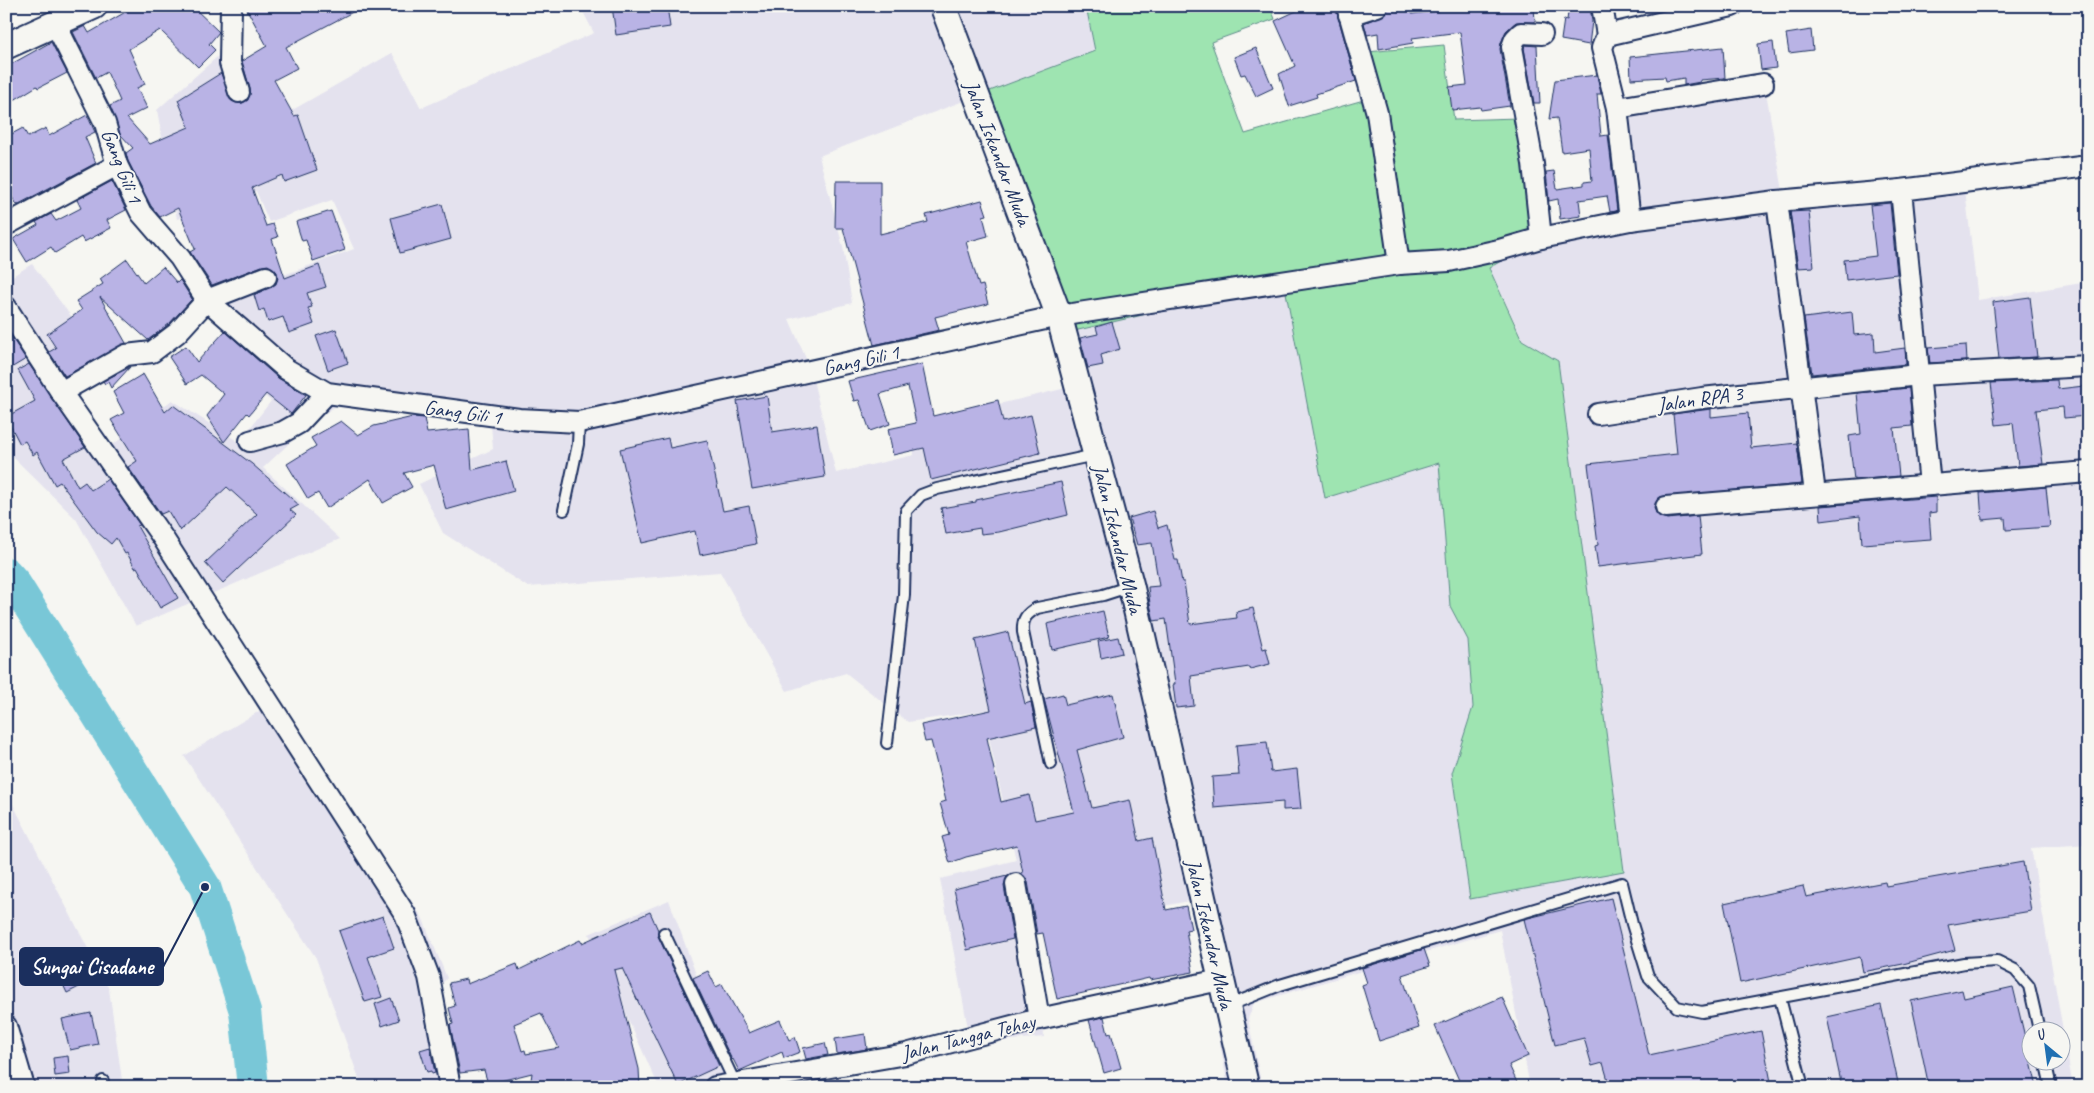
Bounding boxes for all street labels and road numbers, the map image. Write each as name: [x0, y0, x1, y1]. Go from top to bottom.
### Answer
street label: Jalan Iskandar Muda: [958, 76, 1038, 231]
street label: Gang Gili 1: [95, 125, 149, 208]
street label: Gang Gili 1: [820, 338, 903, 381]
street label: Jalan RPA 3: [1655, 380, 1746, 418]
street label: Gang Gili 1: [423, 394, 505, 431]
street label: Jalan Iskandar Muda: [1087, 461, 1150, 619]
street label: Jalan Iskandar Muda: [1180, 856, 1240, 1014]
street label: Jalan Tangga Tehay: [897, 1007, 1039, 1066]

